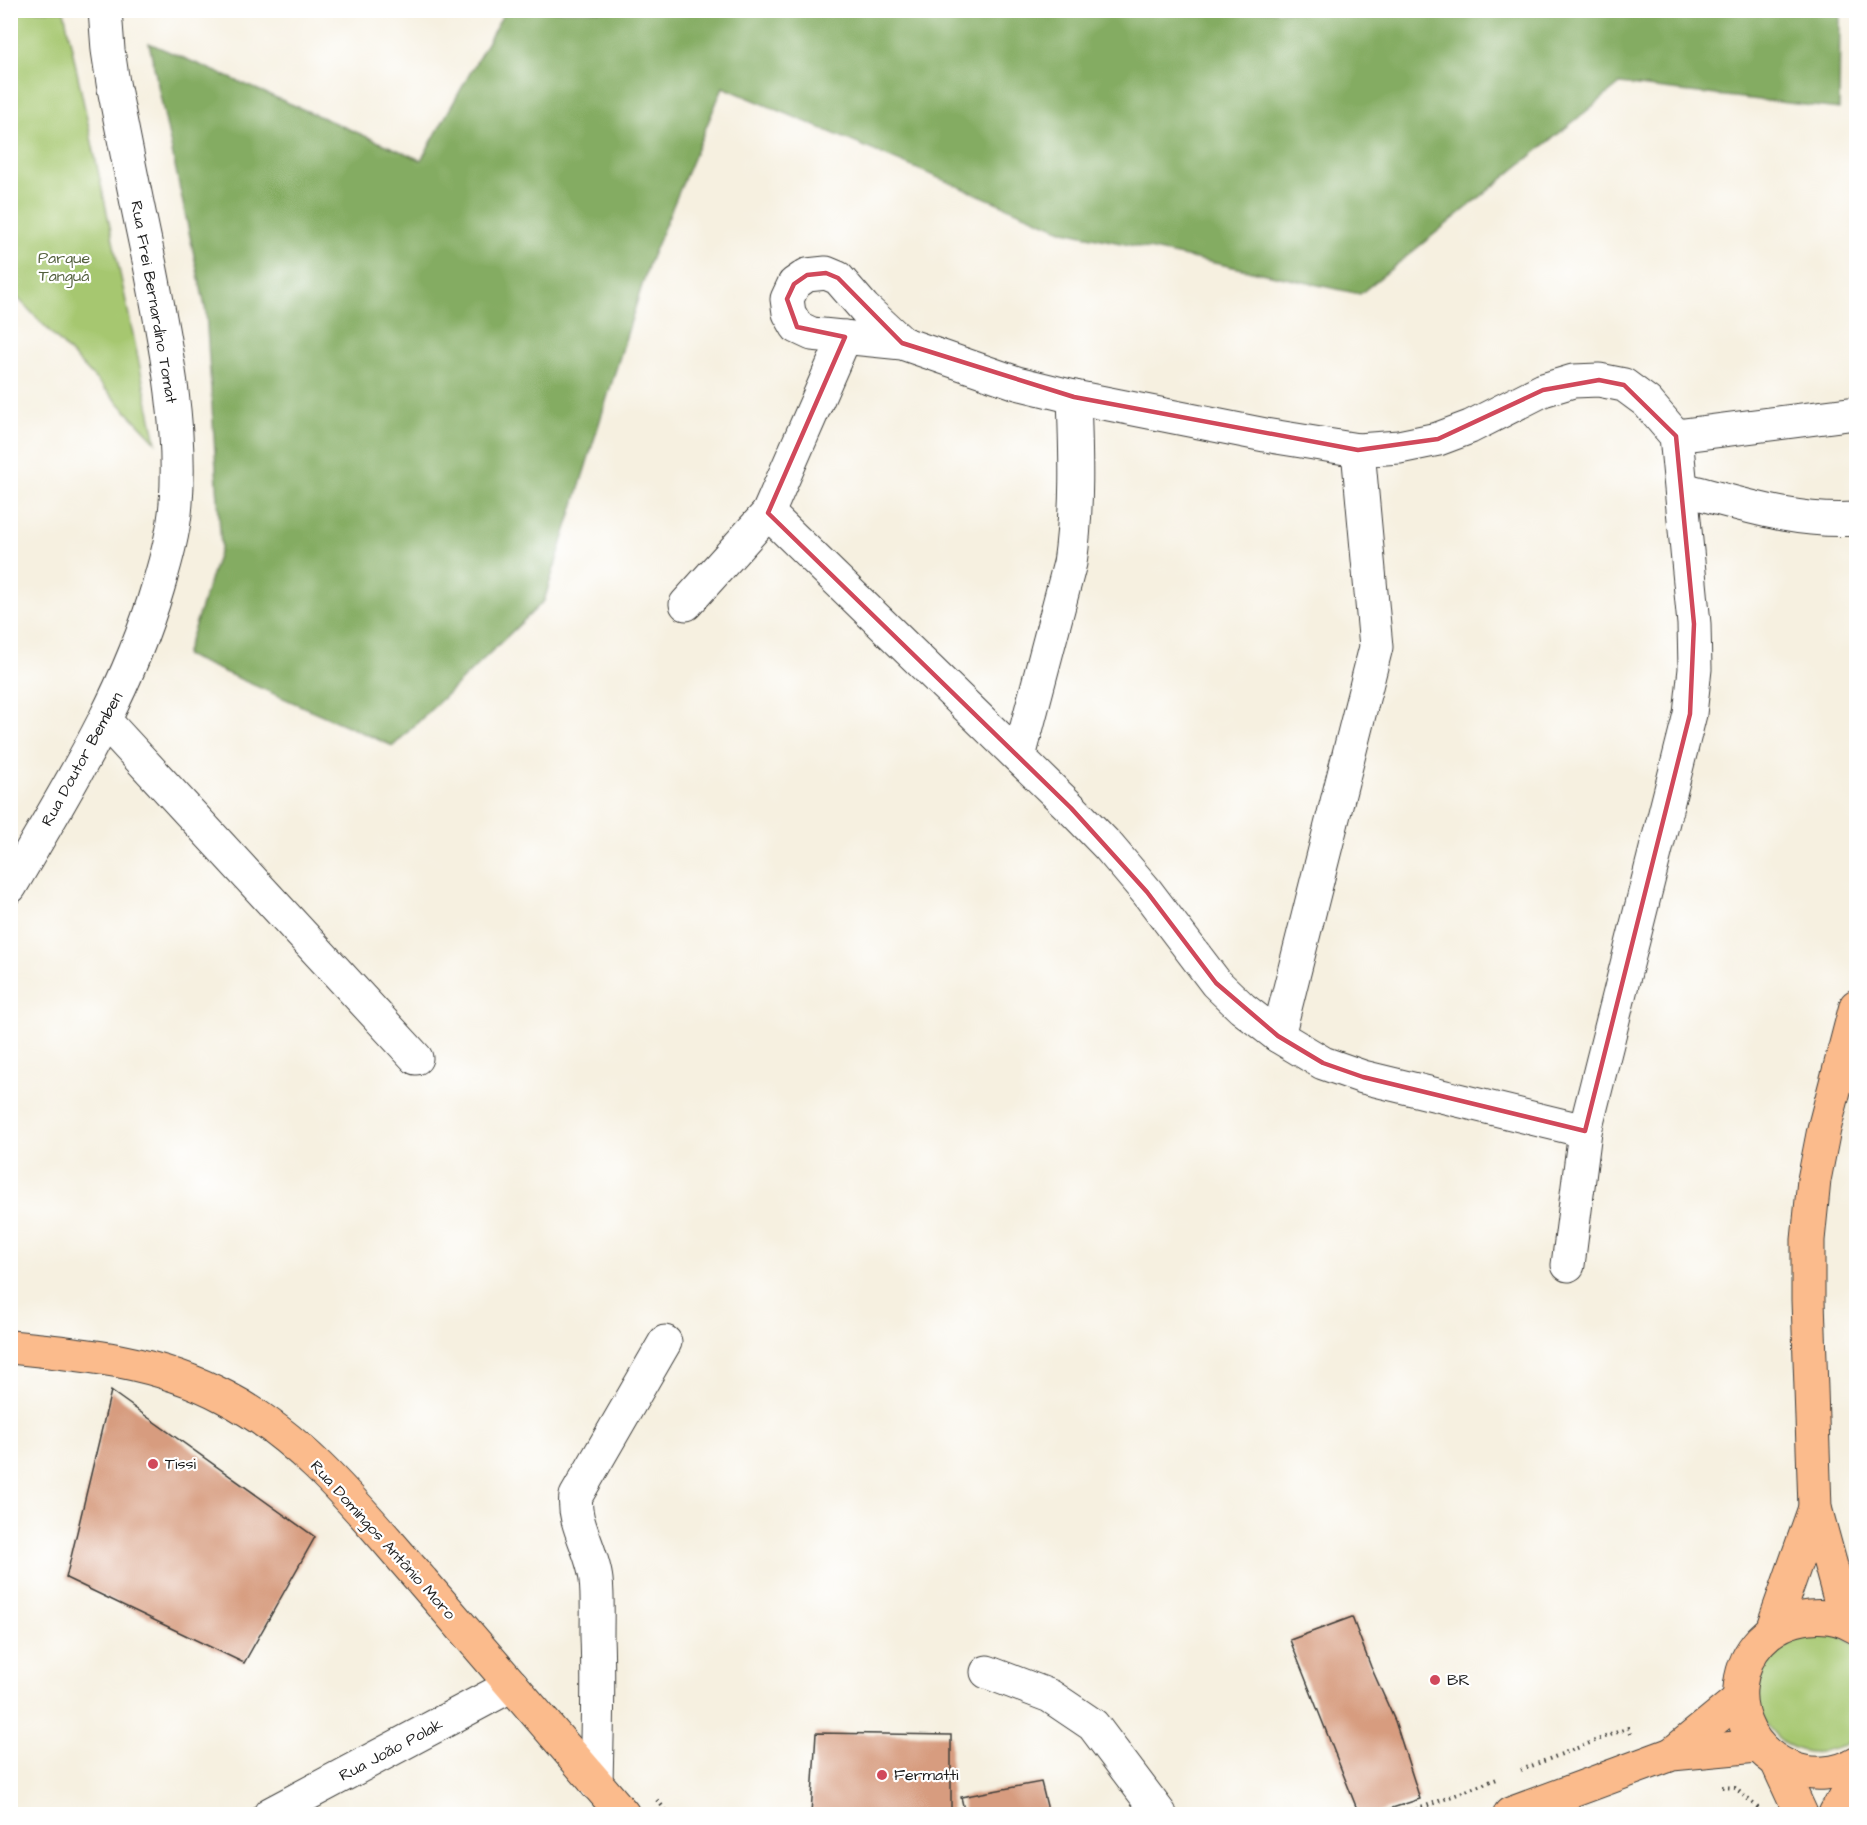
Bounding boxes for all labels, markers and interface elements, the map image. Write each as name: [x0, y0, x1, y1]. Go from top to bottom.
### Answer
street label: Rua Frei Bernardino Tomat: [125, 199, 183, 406]
park label: Parque Tanguá: [38, 247, 90, 288]
street label: Rua Doutor Bemben: [36, 688, 128, 830]
place label: Tissi: [165, 1453, 196, 1475]
street label: Rua Domingos Antônio Moro: [305, 1455, 461, 1625]
marker: Tissi: [146, 1457, 160, 1471]
place label: BR: [1447, 1669, 1470, 1691]
marker: BR: [1428, 1673, 1442, 1687]
street label: Rua João Polak: [335, 1713, 447, 1787]
place label: Fermatti: [894, 1764, 959, 1786]
marker: Fermatti: [875, 1768, 889, 1782]

